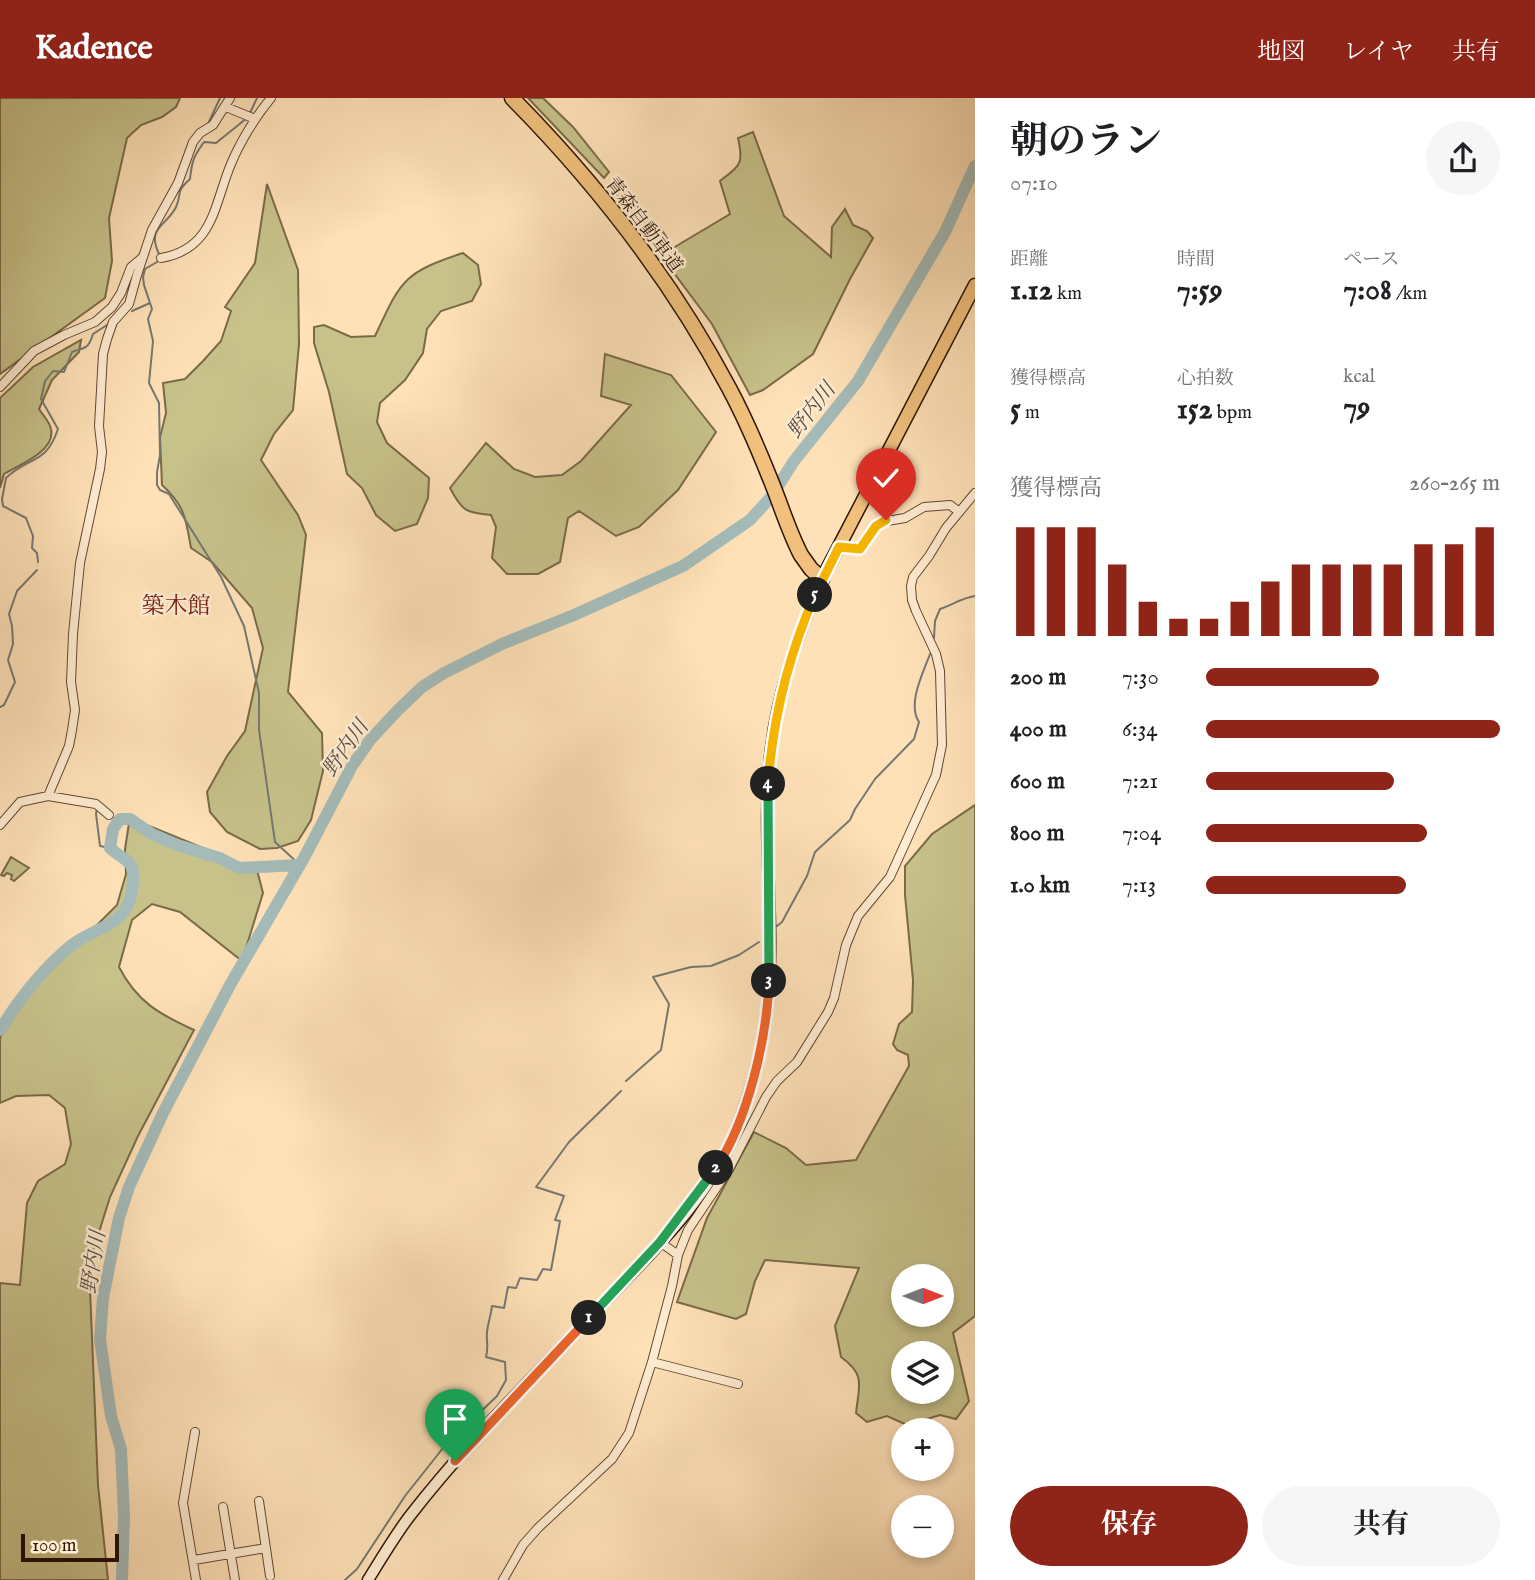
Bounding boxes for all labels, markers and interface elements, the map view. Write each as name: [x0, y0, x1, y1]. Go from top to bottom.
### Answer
text: Kadence: [35, 28, 153, 70]
text: 地図: [1257, 37, 1305, 68]
text: レイヤ: [1343, 37, 1414, 68]
text: 共有: [1452, 37, 1500, 68]
text: 朝のラン: [1010, 119, 1162, 167]
button: share: [1426, 121, 1500, 195]
text: 07:10: [1010, 169, 1058, 198]
street label: 青森自動車道: [600, 172, 687, 278]
text: 距離: [1010, 248, 1048, 272]
text: 時間: [1177, 248, 1215, 272]
text: ペース: [1343, 248, 1399, 272]
text: 1.12: [1010, 272, 1053, 310]
text: 7:59: [1177, 272, 1223, 310]
text: 7:08: [1343, 272, 1392, 310]
text: km: [1053, 282, 1082, 306]
text: /km: [1392, 282, 1427, 306]
text: kcal: [1343, 365, 1375, 389]
text: 獲得標高: [1010, 367, 1086, 391]
text: 心拍数: [1177, 367, 1234, 391]
water label: 野内川: [782, 376, 843, 444]
text: 79: [1343, 389, 1370, 427]
text: 5: [1010, 391, 1021, 429]
text: 152: [1177, 391, 1213, 429]
text: m: [1021, 401, 1040, 425]
text: bpm: [1213, 401, 1252, 425]
pin: [856, 448, 916, 520]
icon: check: [867, 459, 905, 497]
text: 260–265 m: [1409, 469, 1500, 498]
text: 獲得標高: [1010, 474, 1102, 503]
pin: 5: [798, 578, 832, 612]
text: 5: [811, 582, 818, 606]
district label: 築木館: [142, 592, 211, 621]
text: 200 m: [1010, 663, 1066, 692]
text: 7:30: [1122, 663, 1159, 692]
water label: 野内川: [317, 714, 377, 782]
text: 400 m: [1010, 715, 1067, 744]
text: 6:34: [1122, 715, 1158, 744]
pin: 4: [750, 766, 786, 802]
text: 600 m: [1010, 767, 1065, 796]
text: 7:21: [1122, 767, 1158, 796]
text: 4: [763, 771, 772, 795]
text: 800 m: [1010, 819, 1064, 848]
text: 7:04: [1122, 819, 1161, 848]
text: 1.0 km: [1010, 871, 1070, 900]
text: 7:13: [1122, 871, 1156, 900]
pin: 3: [752, 964, 786, 998]
text: 3: [765, 968, 772, 992]
pin: 2: [698, 1150, 734, 1186]
text: 2: [711, 1155, 720, 1179]
water label: 野内川: [76, 1227, 113, 1295]
north arrow: [891, 1264, 954, 1326]
map controls: [891, 1264, 954, 1558]
pin: 1: [572, 1300, 606, 1336]
text: 1: [585, 1305, 592, 1329]
button: layers: [891, 1341, 954, 1404]
pin: [425, 1389, 485, 1461]
icon: arrive: [436, 1400, 474, 1438]
button: +: [891, 1418, 954, 1481]
button: 保存: [1010, 1486, 1248, 1566]
button: 共有: [1262, 1486, 1500, 1566]
button: −: [891, 1495, 954, 1558]
scale bar: [21, 1531, 119, 1563]
text: 100 m: [32, 1534, 76, 1558]

